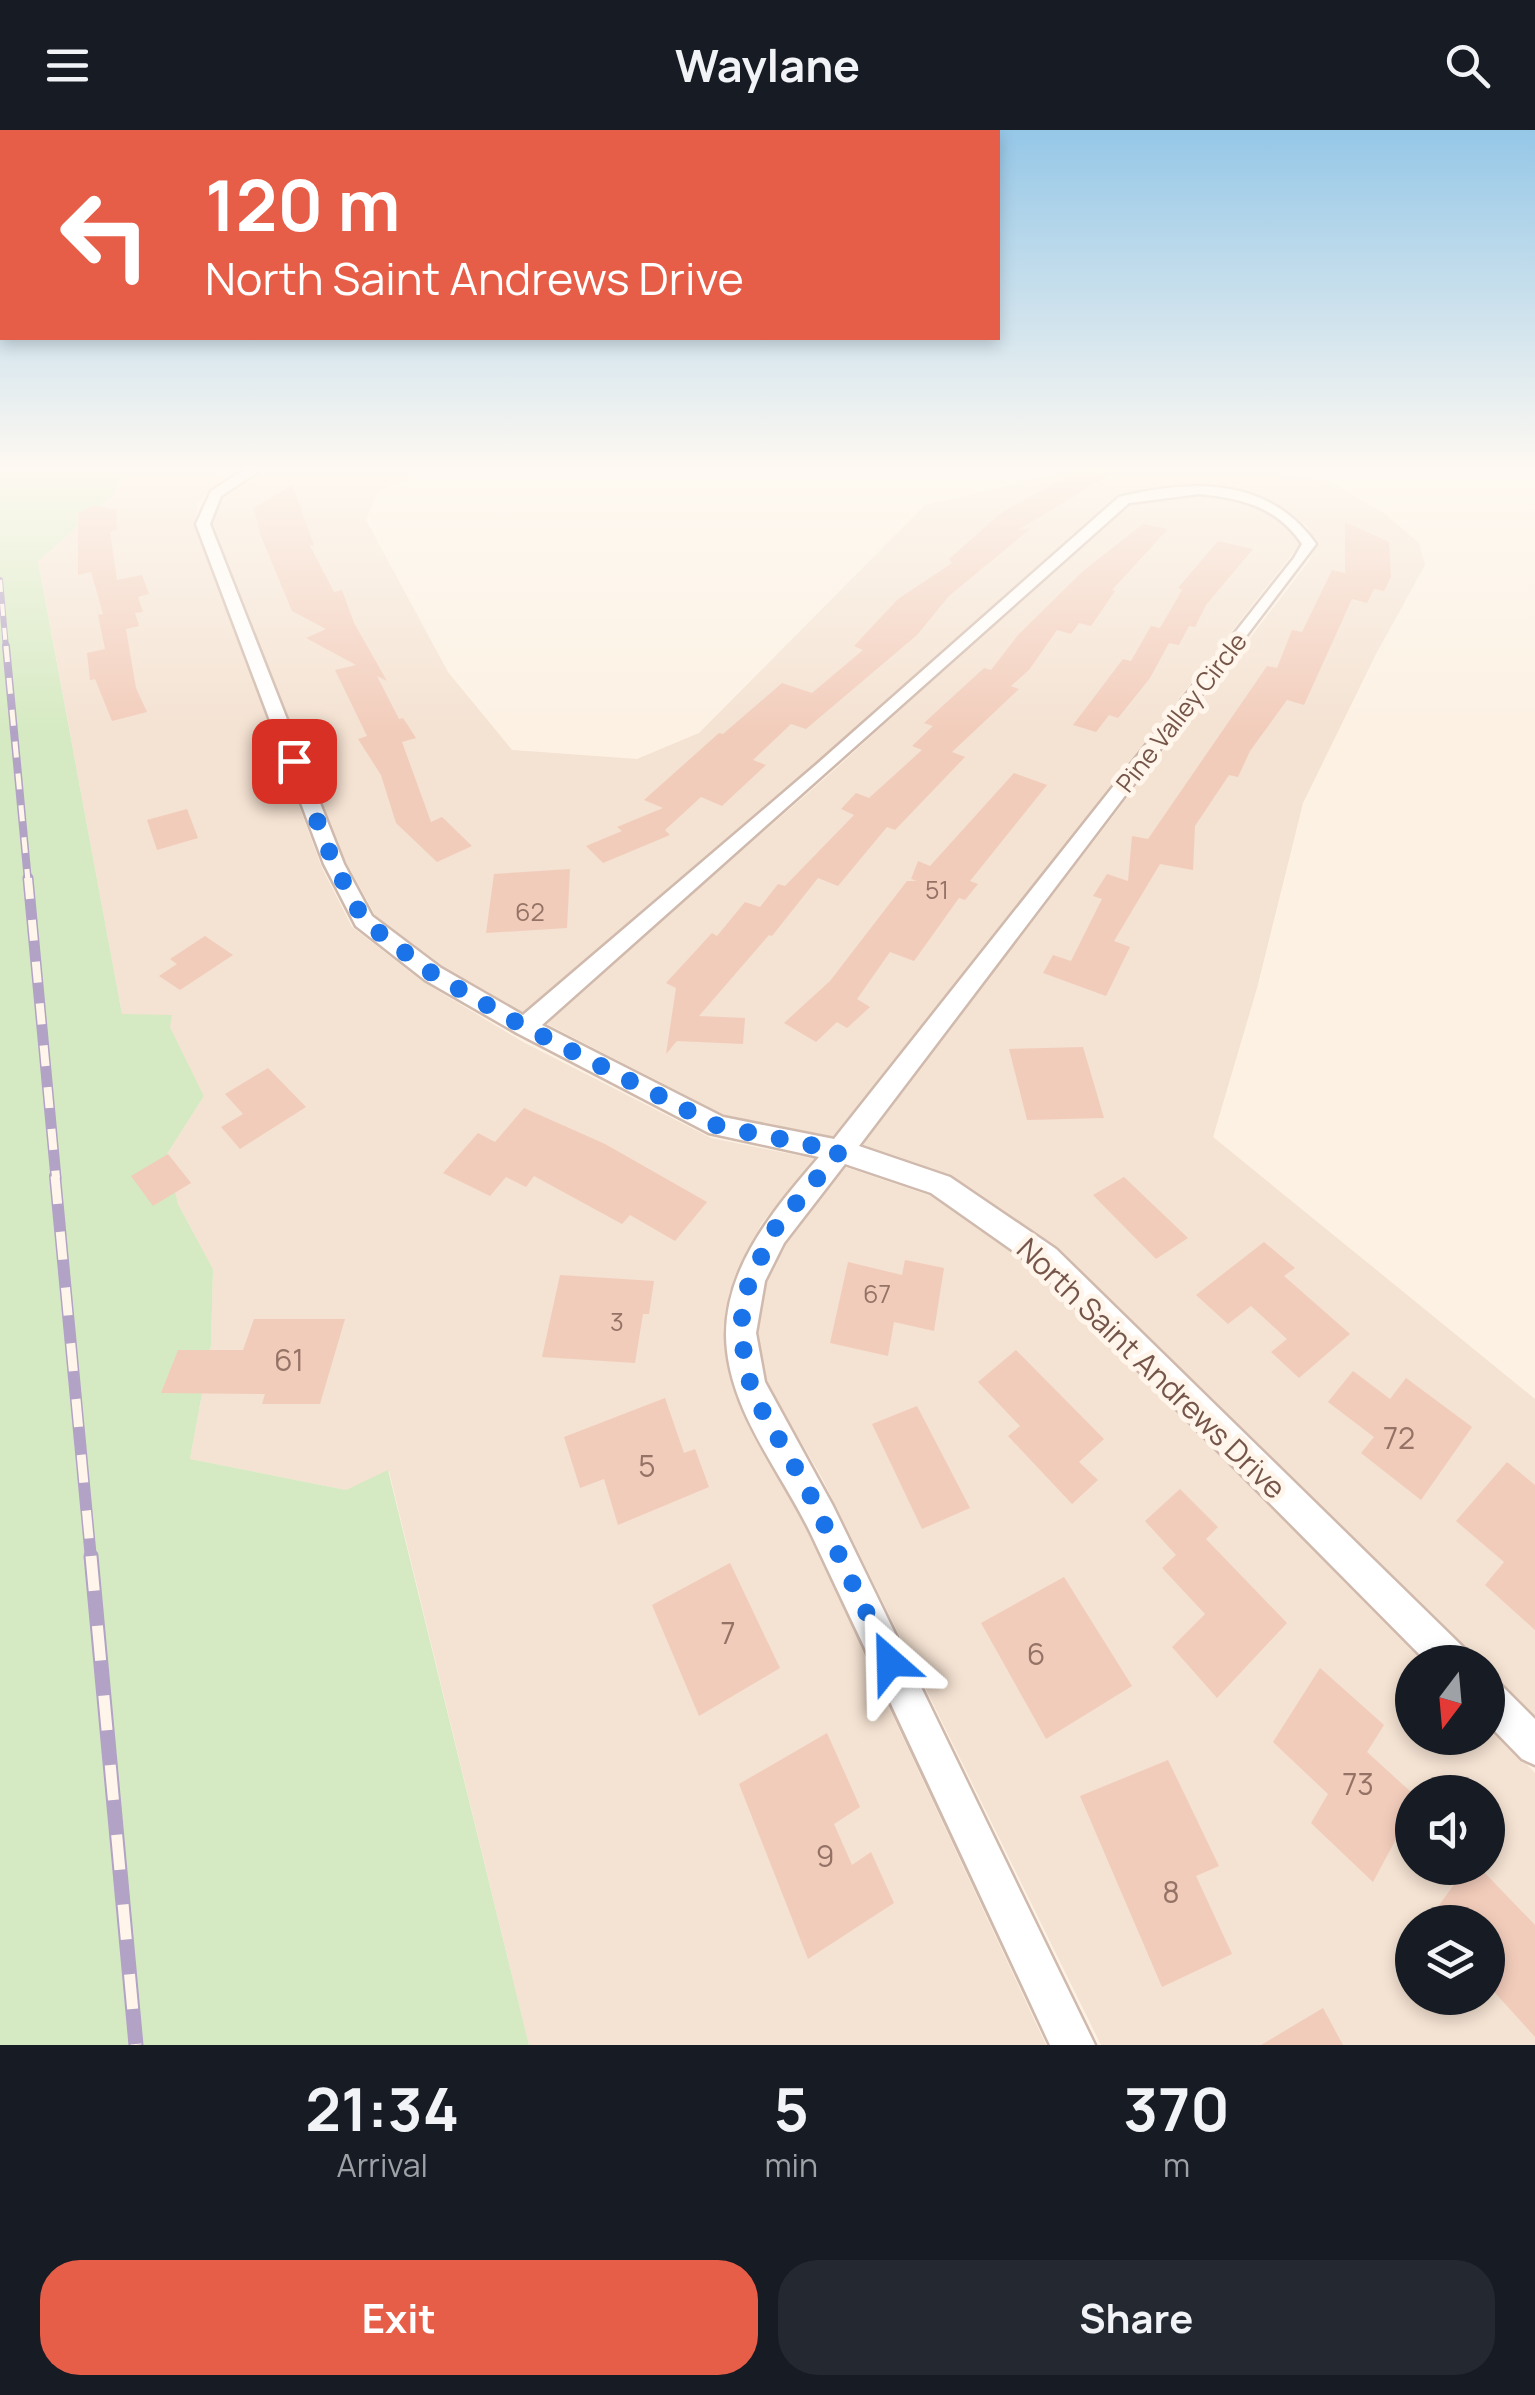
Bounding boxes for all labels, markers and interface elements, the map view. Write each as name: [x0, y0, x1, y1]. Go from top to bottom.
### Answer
text: Waylane: [675, 34, 860, 96]
icon: menu: [40, 38, 95, 93]
icon: search: [1440, 38, 1495, 93]
text: 120 m: [205, 156, 400, 252]
icon: left: [40, 170, 170, 300]
text: North Saint Andrews Drive: [205, 247, 744, 309]
street label: Pine Valley Circle: [1108, 625, 1254, 799]
pin: [252, 719, 337, 804]
icon: arrive: [267, 734, 322, 789]
house number: 51: [925, 872, 949, 907]
house number: 62: [515, 894, 545, 929]
street label: North Saint Andrews Drive: [1009, 1228, 1295, 1508]
house number: 67: [863, 1276, 891, 1311]
house number: 3: [610, 1304, 624, 1339]
house number: 61: [274, 1339, 304, 1380]
house number: 72: [1383, 1417, 1415, 1458]
house number: 5: [638, 1445, 656, 1486]
position arrow: [838, 1610, 942, 1714]
house number: 7: [720, 1612, 736, 1653]
house number: 6: [1027, 1633, 1045, 1674]
north arrow: [1395, 1645, 1505, 1755]
map controls: [1395, 1645, 1505, 2015]
house number: 73: [1342, 1763, 1374, 1804]
button: sound: [1395, 1775, 1505, 1885]
house number: 9: [816, 1835, 834, 1876]
house number: 8: [1162, 1871, 1180, 1912]
button: layers: [1395, 1905, 1505, 2015]
text: 21:34: [305, 2067, 459, 2149]
text: 5: [774, 2067, 809, 2149]
text: 370: [1123, 2067, 1230, 2149]
text: Arrival: [337, 2143, 428, 2187]
text: min: [764, 2143, 818, 2187]
text: m: [1163, 2143, 1190, 2187]
button: Exit: [40, 2260, 758, 2375]
button: Share: [778, 2260, 1495, 2375]

